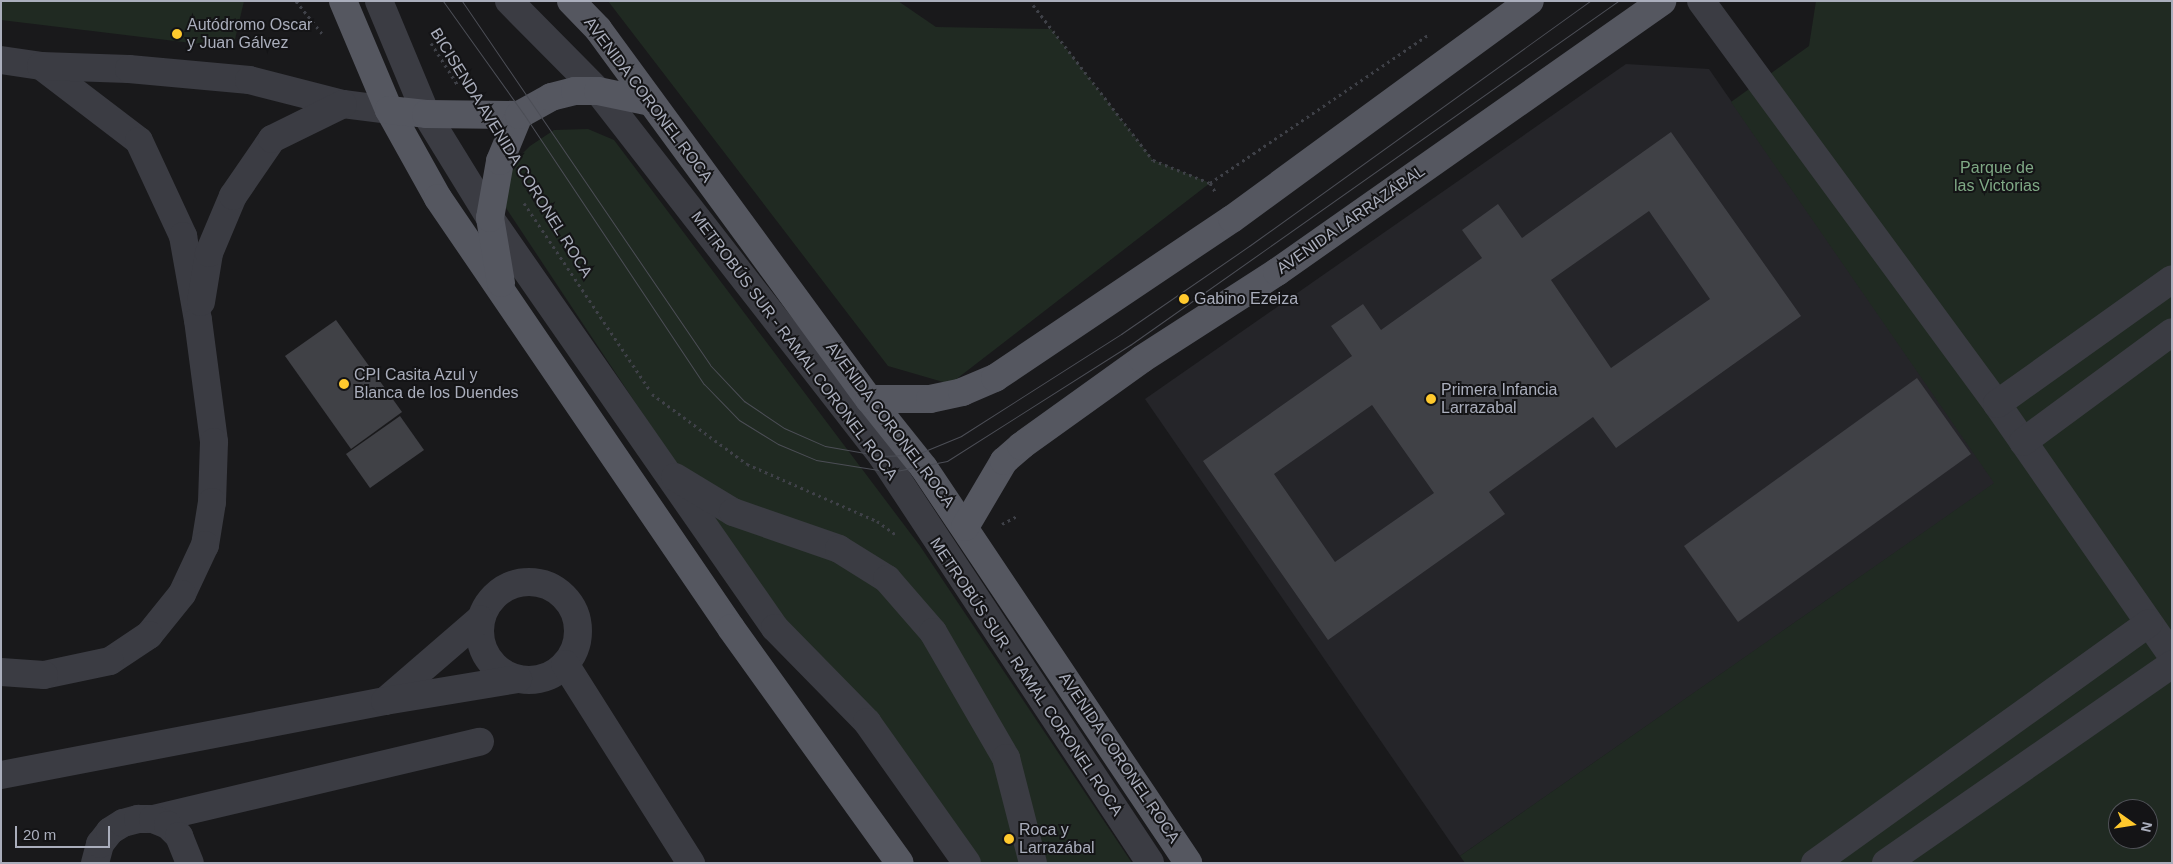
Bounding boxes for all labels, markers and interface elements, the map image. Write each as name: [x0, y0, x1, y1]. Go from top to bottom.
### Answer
street label: AVENIDA CORONEL ROCA: [579, 13, 717, 187]
place label: Autódromo Oscar y Juan Gálvez: [187, 15, 312, 53]
street label: BICISENDA AVENIDA CORONEL ROCA: [425, 23, 597, 283]
marker: Autódromo Oscar y Juan Gálvez: [171, 28, 183, 40]
park label: Parque de las Victorias: [1954, 158, 2040, 196]
street label: AVENIDA LARRAZÁBAL: [1273, 161, 1429, 279]
street label: METROBÚS SUR - RAMAL CORONEL ROCA: [686, 207, 902, 485]
place label: Gabino Ezeiza: [1194, 289, 1298, 309]
marker: Gabino Ezeiza: [1178, 293, 1190, 305]
street label: AVENIDA CORONEL ROCA: [821, 338, 959, 512]
place label: CPI Casita Azul y Blanca de los Duendes: [354, 365, 519, 403]
marker: CPI Casita Azul y Blanca de los Duendes: [338, 378, 350, 390]
place label: Primera Infancia Larrazabal: [1441, 380, 1557, 418]
marker: Primera Infancia Larrazabal: [1425, 393, 1437, 405]
street label: METROBÚS SUR - RAMAL CORONEL ROCA: [925, 534, 1127, 820]
street label: AVENIDA CORONEL ROCA: [1054, 668, 1184, 848]
north arrow: [2108, 799, 2158, 849]
scale bar: [18, 816, 112, 848]
place label: Roca y Larrazábal: [1019, 820, 1095, 858]
text: N: [2138, 820, 2156, 834]
text: 20 m: [23, 826, 56, 843]
marker: Roca y Larrazábal: [1003, 833, 1015, 845]

